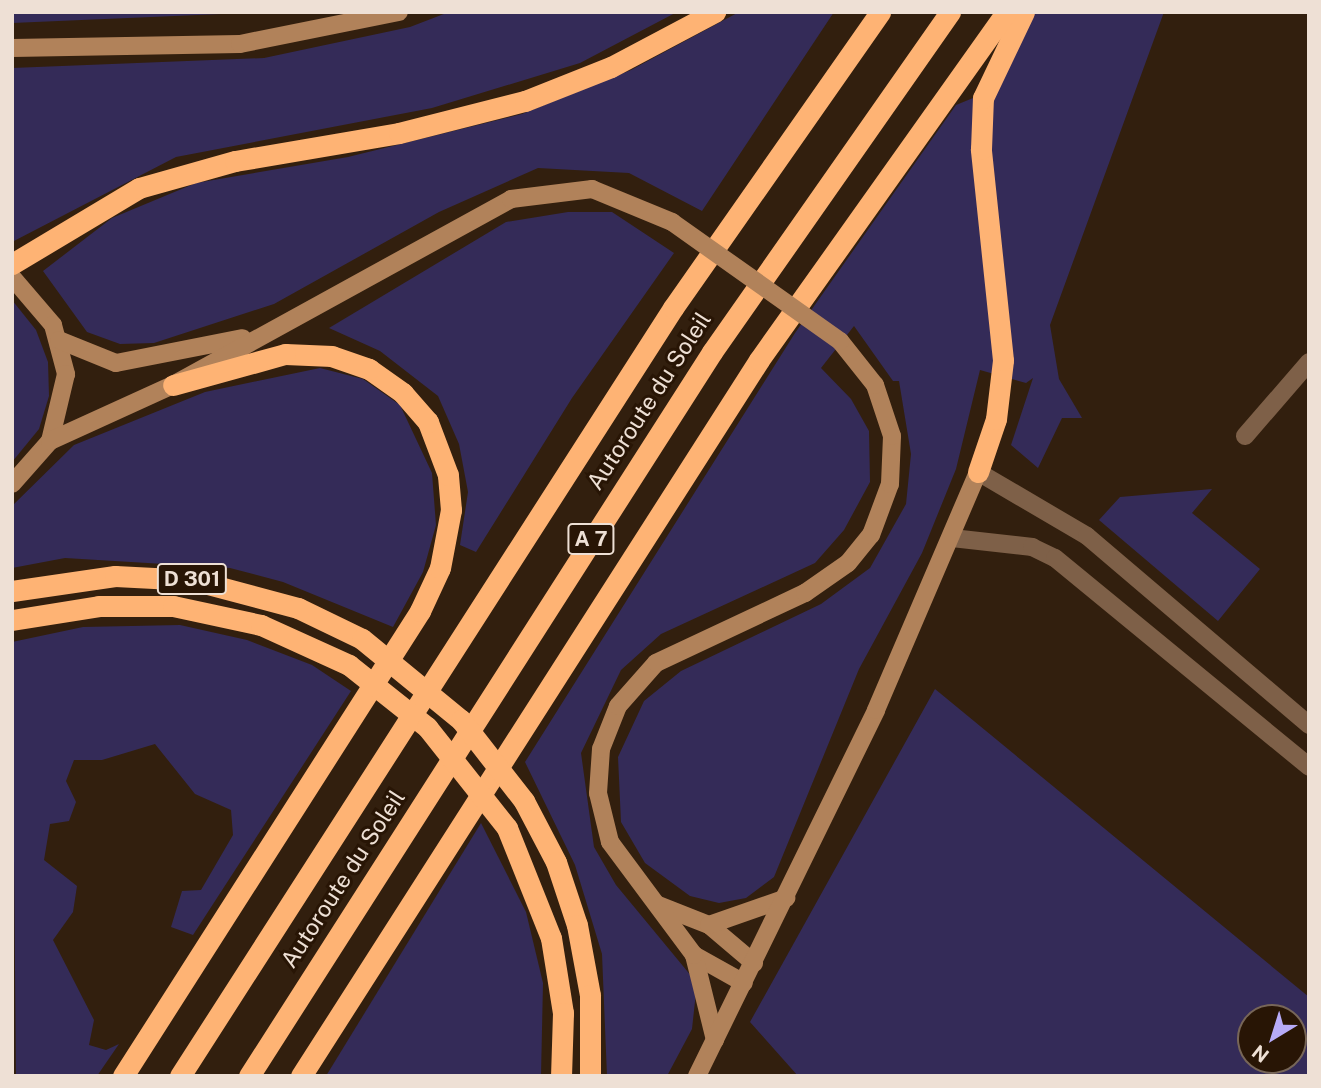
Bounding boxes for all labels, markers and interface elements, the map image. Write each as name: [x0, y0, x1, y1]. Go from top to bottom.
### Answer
street label: Autoroute du Soleil: [581, 307, 717, 495]
road number: A 7: [566, 522, 616, 556]
road number: D 301: [155, 562, 229, 596]
street label: Autoroute du Soleil: [275, 785, 411, 973]
north arrow: [1237, 1004, 1307, 1074]
text: N: [1248, 1041, 1273, 1067]

